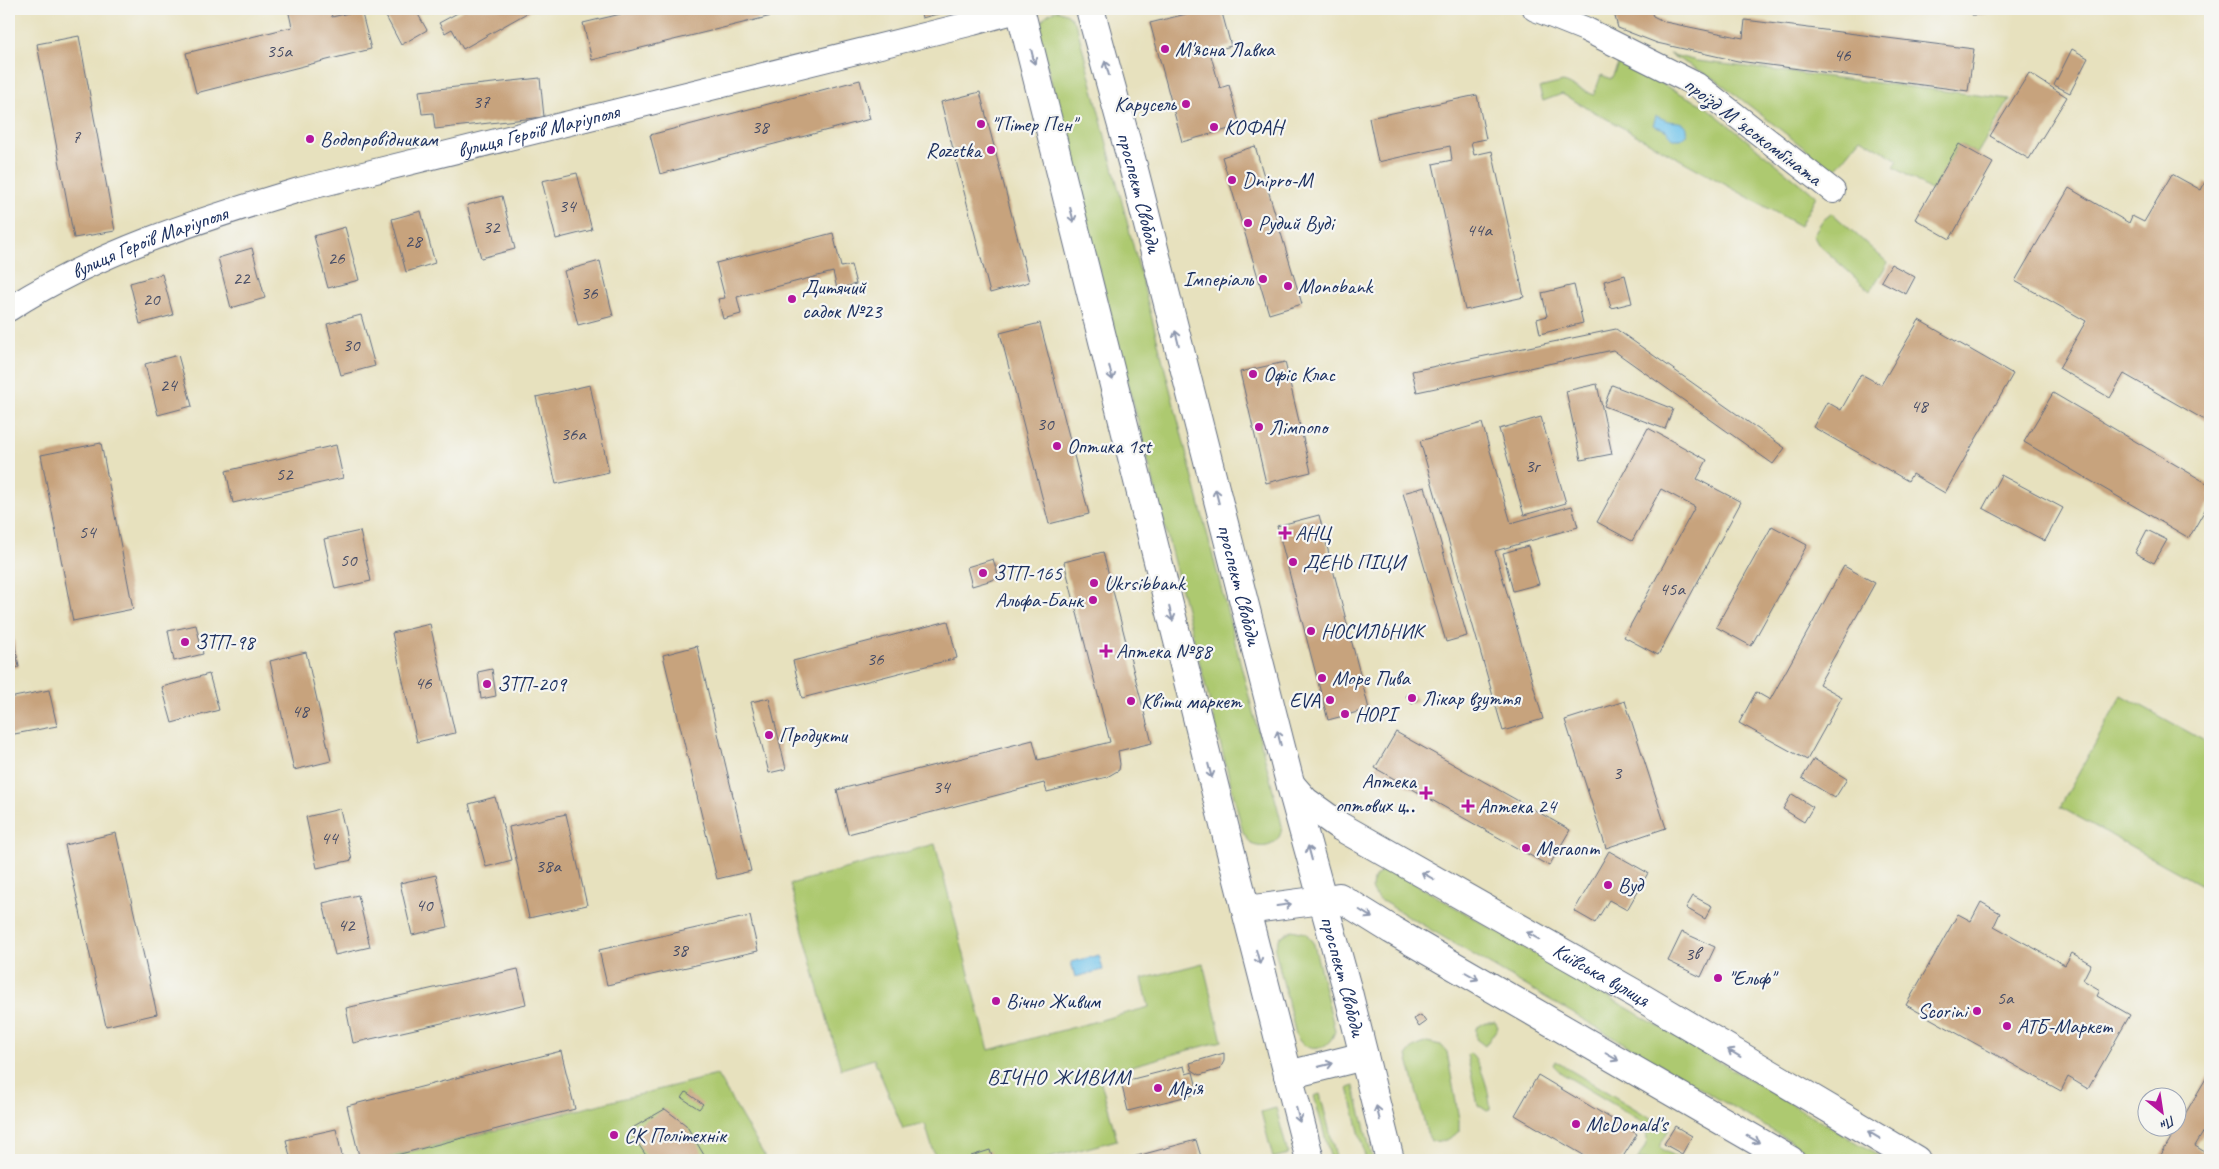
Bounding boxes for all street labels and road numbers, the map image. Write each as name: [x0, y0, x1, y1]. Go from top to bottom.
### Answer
street label: проїзд Мʼясокомбіната: [1678, 71, 1828, 193]
street label: вулиця Героїв Маріуполя: [455, 98, 624, 163]
street label: проспект Свободи: [1111, 129, 1168, 257]
street label: вулиця Героїв Маріуполя: [67, 199, 232, 285]
street label: проспект Свободи: [1212, 522, 1268, 650]
street label: проспект Свободи: [1315, 913, 1372, 1041]
street label: Київська вулиця: [1548, 937, 1656, 1013]

